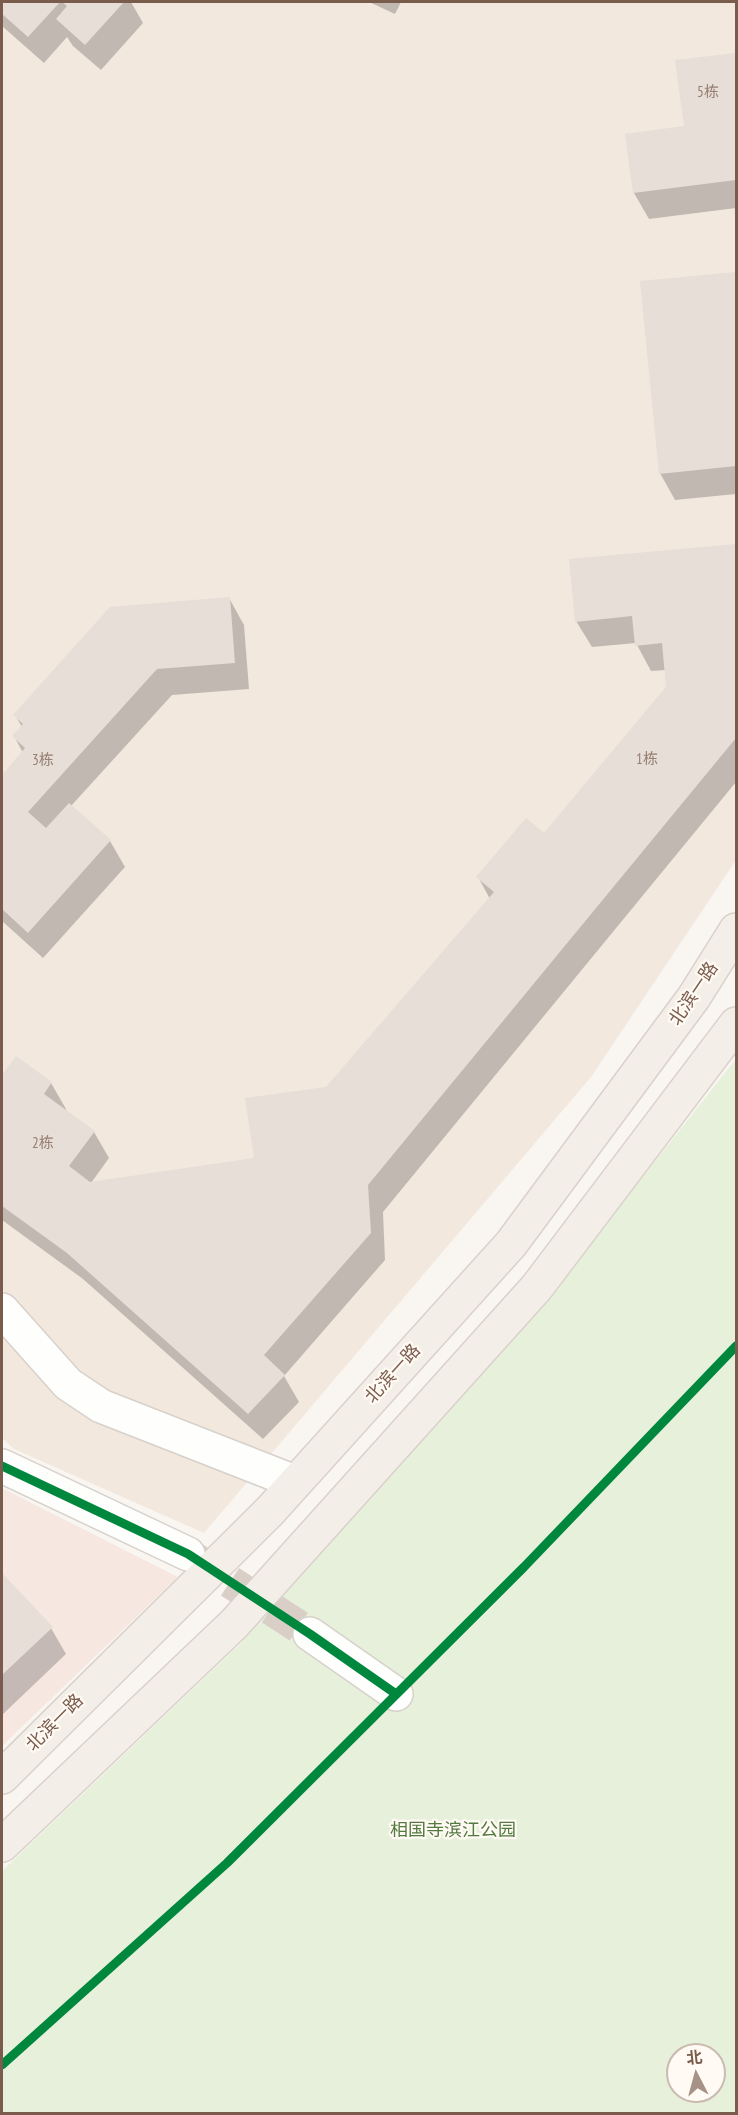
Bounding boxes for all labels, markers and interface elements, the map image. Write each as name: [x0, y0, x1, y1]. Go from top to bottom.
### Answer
house number: 5栋: [697, 84, 719, 102]
house number: 1栋: [636, 751, 658, 769]
house number: 3栋: [32, 752, 54, 770]
street label: 北滨一路: [665, 958, 723, 1030]
house number: 2栋: [32, 1135, 54, 1153]
street label: 北滨一路: [361, 1340, 425, 1408]
street label: 北滨一路: [22, 1690, 88, 1756]
park label: 相国寺滨江公园: [390, 1820, 516, 1842]
north arrow: [666, 2043, 726, 2103]
text: 北: [685, 2046, 703, 2068]

